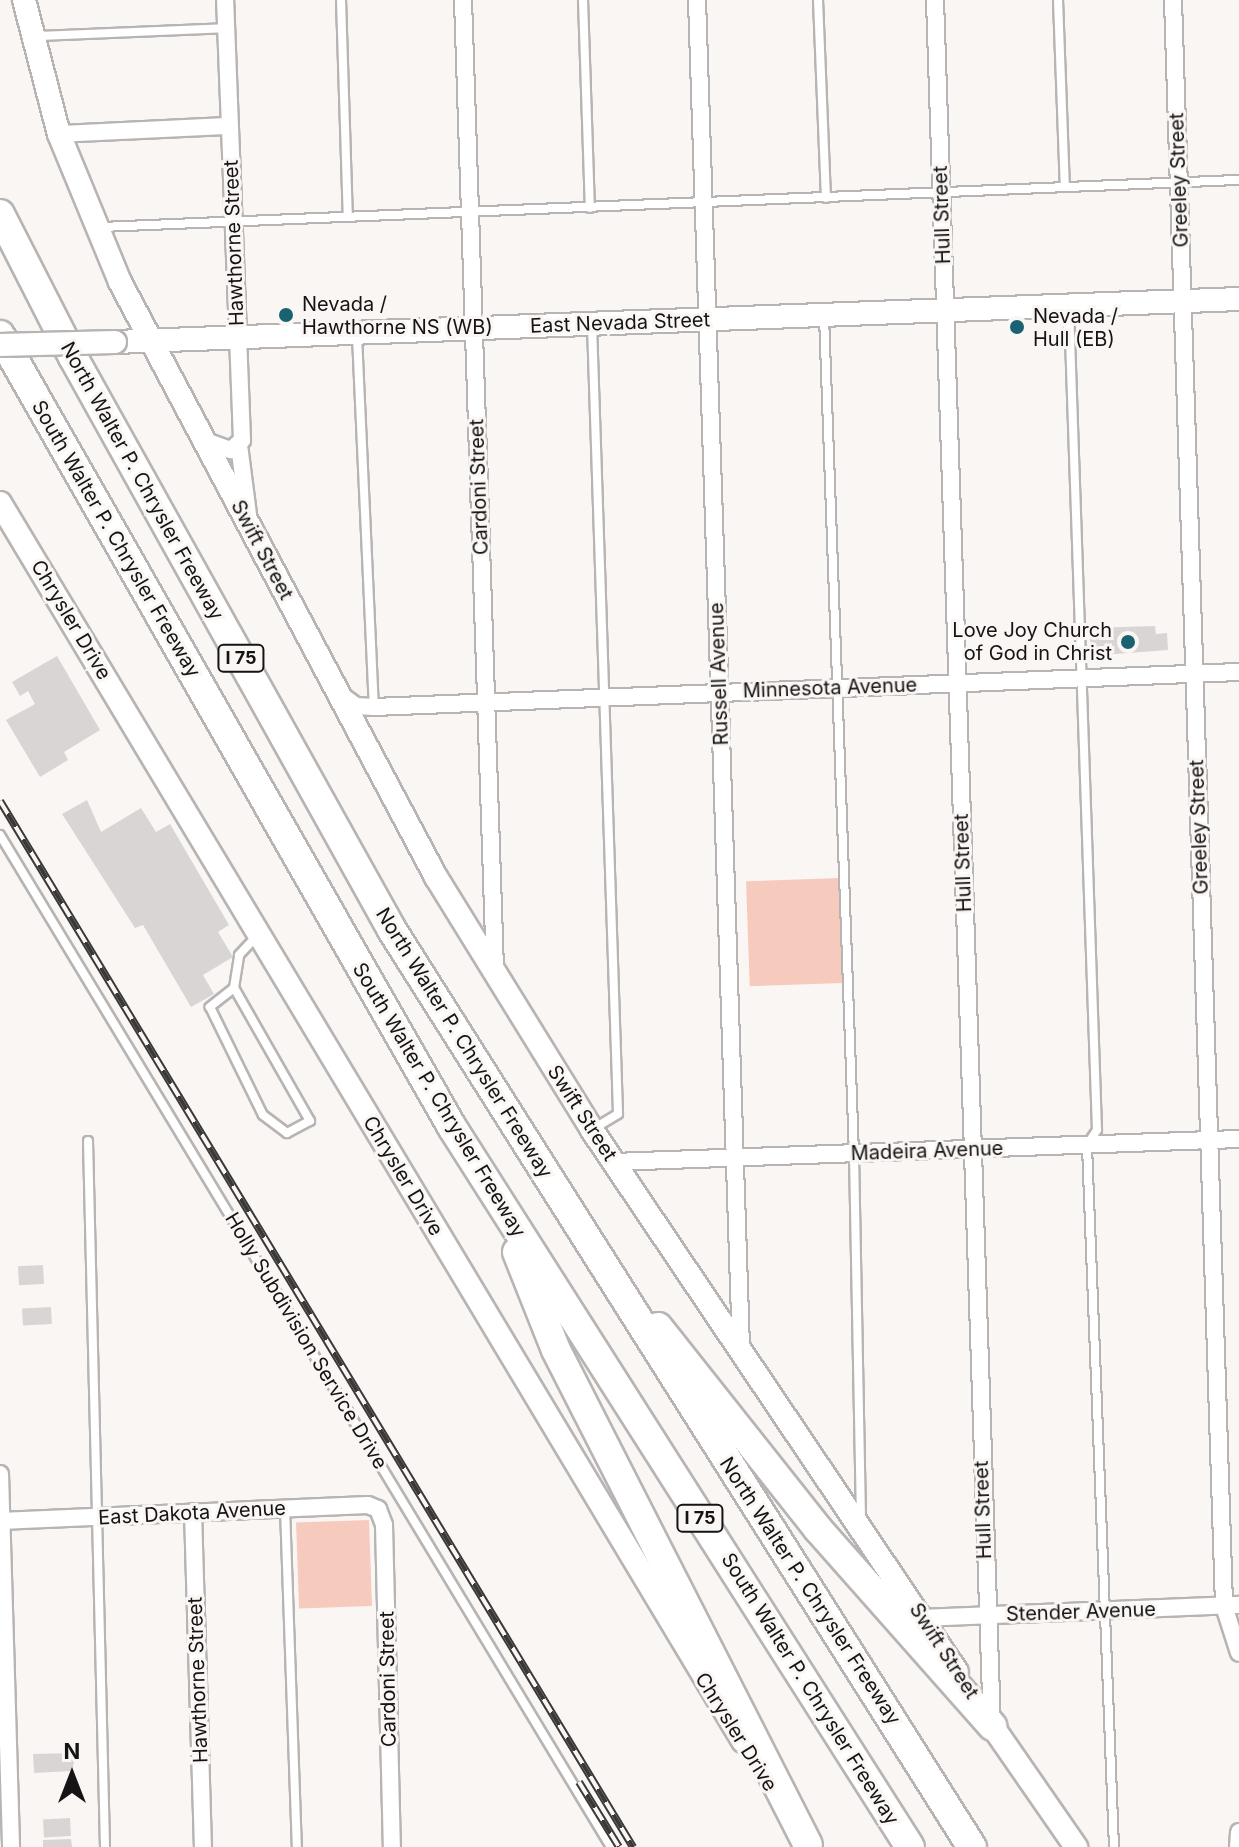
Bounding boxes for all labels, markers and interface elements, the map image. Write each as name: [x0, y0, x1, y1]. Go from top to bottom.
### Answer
street label: Greeley Street: [1165, 112, 1193, 248]
street label: Hawthorne Street: [219, 160, 249, 326]
street label: Hull Street: [928, 165, 956, 265]
place label: Nevada / Hawthorne NS (WB): [302, 292, 493, 339]
place label: Nevada / Hull (EB): [1033, 304, 1118, 351]
marker: Nevada / Hawthorne NS (WB): [277, 306, 295, 324]
street label: East Nevada Street: [530, 308, 710, 338]
marker: Nevada / Hull (EB): [1008, 318, 1026, 336]
street label: North Walter P. Chrysler Freeway: [55, 338, 229, 624]
street label: South Walter P. Chrysler Freeway: [27, 396, 205, 682]
street label: Cardoni Street: [465, 419, 493, 555]
street label: Swift Street: [226, 496, 298, 604]
street label: Chrysler Drive: [26, 556, 116, 684]
street label: Russell Avenue: [705, 602, 733, 746]
place label: Love Joy Church of God in Christ: [952, 618, 1112, 665]
marker: Love Joy Church of God in Christ: [1119, 633, 1137, 651]
road number: I 75: [217, 644, 265, 672]
street label: Minnesota Avenue: [742, 673, 918, 703]
street label: Greeley Street: [1185, 759, 1213, 895]
street label: Hull Street: [949, 813, 977, 913]
street label: North Walter P. Chrysler Freeway: [371, 903, 557, 1183]
street label: South Walter P. Chrysler Freeway: [347, 958, 531, 1242]
street label: Swift Street: [542, 1061, 622, 1165]
street label: Chrysler Drive: [358, 1112, 448, 1240]
street label: Madeira Avenue: [850, 1136, 1004, 1166]
street label: Holly Subdivision Service Drive: [220, 1208, 392, 1474]
street label: North Walter P. Chrysler Freeway: [714, 1453, 906, 1729]
street label: Hull Street: [969, 1460, 997, 1560]
street label: East Dakota Avenue: [98, 1496, 286, 1530]
road number: I 75: [676, 1504, 724, 1532]
street label: South Walter P. Chrysler Freeway: [716, 1549, 904, 1829]
street label: Hawthorne Street: [183, 1597, 213, 1763]
street label: Stender Avenue: [1006, 1597, 1156, 1627]
street label: Swift Street: [904, 1599, 984, 1703]
street label: Cardoni Street: [375, 1611, 401, 1747]
street label: Chrysler Drive: [690, 1668, 782, 1796]
north arrow: [32, 1735, 112, 1815]
text: N: [64, 1738, 80, 1764]

